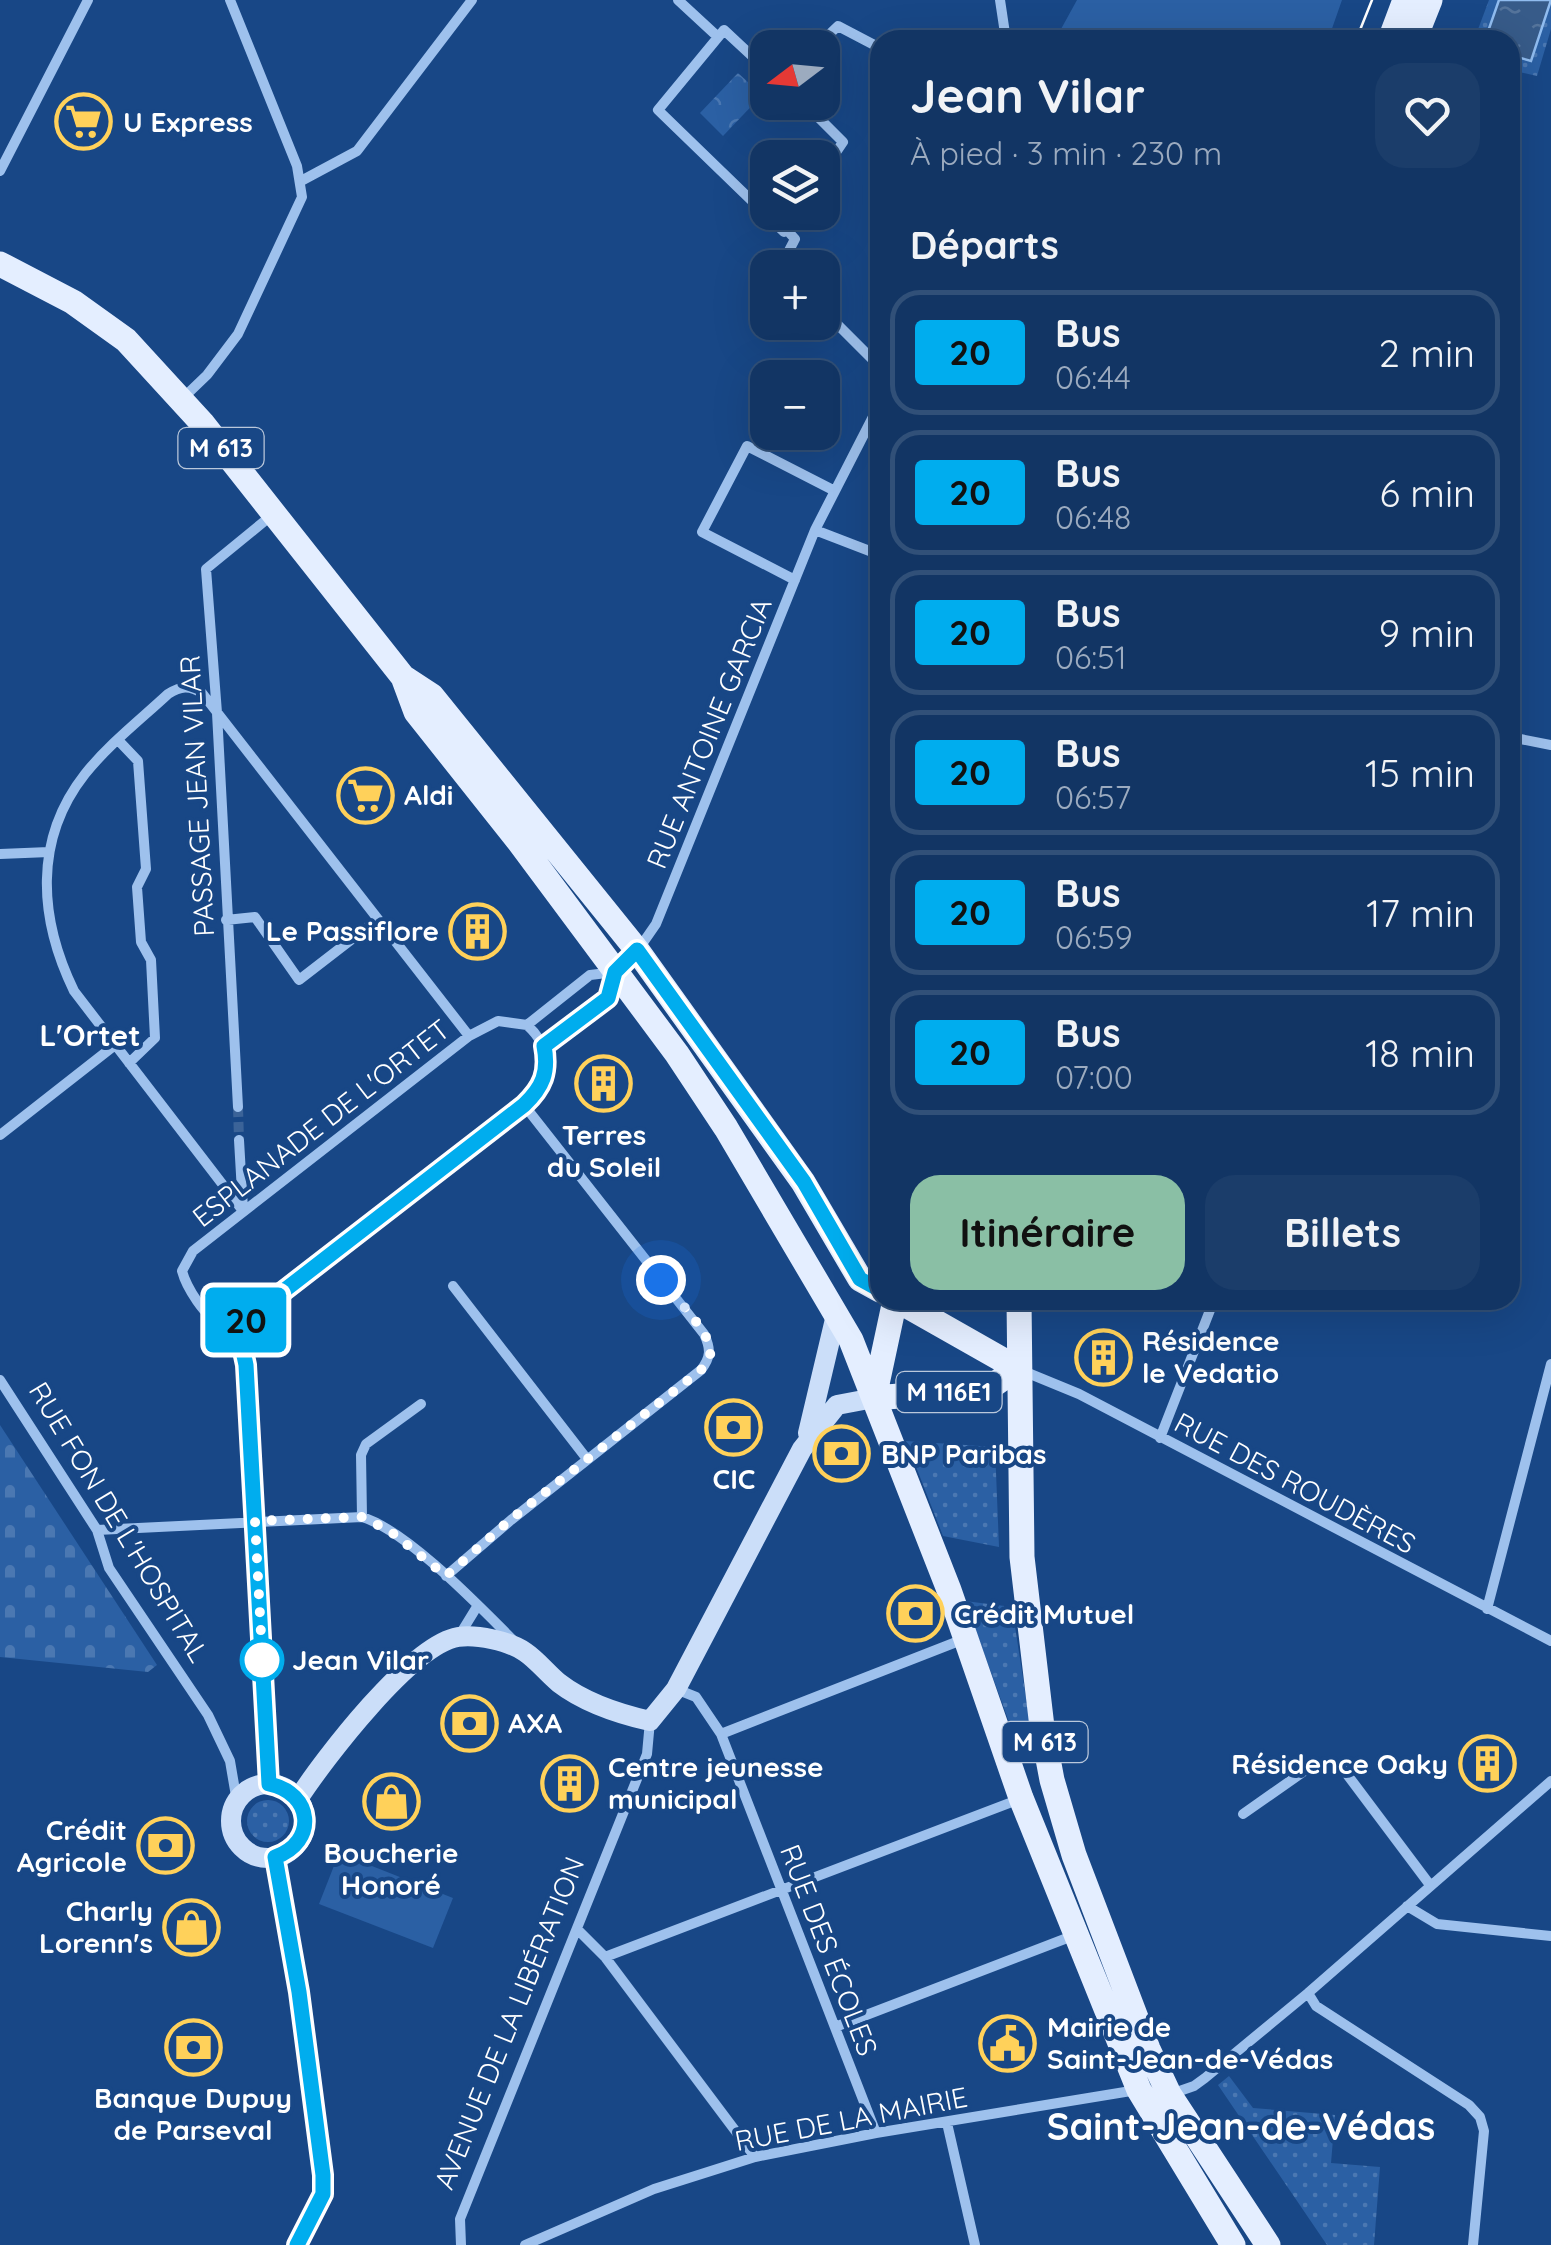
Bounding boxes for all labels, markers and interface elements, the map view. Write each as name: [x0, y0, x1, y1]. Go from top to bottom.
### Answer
north arrow: [750, 30, 840, 120]
map controls: [750, 30, 840, 450]
button: heart: [1375, 63, 1480, 168]
text: Jean Vilar: [910, 65, 1145, 125]
supermarket icon: U Express: [54, 92, 114, 152]
place label: U Express: [123, 104, 253, 139]
text: À pied · 3 min · 230 m: [910, 133, 1222, 173]
button: layers: [750, 140, 840, 230]
text: Départs: [910, 221, 1059, 269]
button: +: [750, 250, 840, 340]
text: Bus: [1055, 309, 1121, 357]
text: 2 min: [1379, 329, 1475, 377]
text: 20: [949, 330, 991, 374]
text: 06:44: [1055, 357, 1131, 397]
button: −: [750, 360, 840, 450]
road number: M 613: [178, 428, 264, 468]
text: Bus: [1055, 449, 1121, 497]
text: 6 min: [1379, 469, 1475, 517]
text: 20: [949, 470, 991, 514]
text: 06:48: [1055, 497, 1131, 537]
text: Bus: [1055, 589, 1121, 637]
street label: RUE ANTOINE GARCIA: [638, 592, 779, 873]
text: 9 min: [1379, 609, 1475, 657]
text: 20: [949, 610, 991, 654]
text: 06:51: [1055, 637, 1127, 677]
street label: PASSAGE JEAN VILAR: [172, 654, 221, 938]
text: Bus: [1055, 729, 1121, 777]
text: 15 min: [1365, 749, 1475, 797]
text: 20: [949, 750, 991, 794]
supermarket icon: Aldi: [335, 765, 395, 825]
place label: Aldi: [404, 777, 453, 812]
text: 06:57: [1055, 777, 1131, 817]
text: Bus: [1055, 869, 1121, 917]
text: 17 min: [1366, 889, 1475, 937]
text: 20: [949, 890, 991, 934]
building icon: Le Passiflore: [448, 901, 508, 961]
place label: Le Passiflore: [266, 913, 439, 948]
text: 06:59: [1055, 917, 1133, 957]
text: Bus: [1055, 1009, 1121, 1057]
street label: ESPLANADE DE L'ORTET: [185, 1011, 456, 1234]
district label: L'Ortet: [39, 1016, 141, 1054]
text: 18 min: [1365, 1029, 1475, 1077]
text: 20: [949, 1030, 991, 1074]
building icon: Terres du Soleil: [574, 1054, 634, 1114]
text: 07:00: [1055, 1057, 1133, 1097]
place label: Terres du Soleil: [547, 1117, 661, 1184]
button: Itinéraire: [910, 1175, 1185, 1290]
button: Billets: [1205, 1175, 1480, 1290]
your location: [636, 1255, 686, 1305]
line badge: 20: [201, 1288, 291, 1352]
text: 20: [225, 1298, 267, 1342]
place label: Résidence le Vedatio: [1142, 1323, 1280, 1390]
building icon: Résidence le Vedatio: [1073, 1327, 1133, 1387]
road number: M 116E1: [896, 1372, 1002, 1412]
street label: RUE FON DE L'HOSPITAL: [22, 1375, 217, 1668]
bank icon: CIC: [704, 1398, 764, 1458]
street label: RUE DES ROUDÈRES: [1169, 1404, 1422, 1561]
bank icon: BNP Paribas: [812, 1424, 872, 1484]
place label: BNP Paribas: [881, 1436, 1046, 1471]
place label: CIC: [713, 1461, 755, 1496]
bank icon: Crédit Mutuel: [885, 1584, 945, 1644]
place label: Crédit Mutuel: [954, 1596, 1134, 1631]
marker: Jean Vilar: [241, 1639, 283, 1681]
place label: Jean Vilar: [292, 1642, 429, 1677]
bank icon: AXA: [439, 1693, 499, 1753]
place label: AXA: [508, 1705, 562, 1740]
road number: M 613: [1002, 1722, 1088, 1762]
building icon: Résidence Oaky: [1457, 1734, 1517, 1794]
place label: Résidence Oaky: [1231, 1746, 1448, 1781]
place label: Centre jeunesse municipal: [608, 1749, 824, 1816]
building icon: Centre jeunesse municipal: [539, 1753, 599, 1813]
shop icon: Boucherie Honoré: [361, 1772, 421, 1832]
place label: Crédit Agricole: [17, 1812, 127, 1879]
bank icon: Crédit Agricole: [136, 1816, 196, 1876]
place label: Boucherie Honoré: [324, 1835, 459, 1902]
street label: RUE DES ÉCOLES: [773, 1839, 886, 2061]
street label: AVENUE DE LA LIBÉRATION: [426, 1851, 591, 2194]
place label: Charly Lorenn's: [39, 1893, 153, 1960]
shop icon: Charly Lorenn's: [162, 1897, 222, 1957]
place label: Mairie de Saint-Jean-de-Védas: [1047, 2009, 1333, 2076]
public building icon: Mairie de Saint-Jean-de-Védas: [978, 2013, 1038, 2073]
bank icon: Banque Dupuy de Parseval: [163, 2017, 223, 2077]
street label: RUE DE LA MAIRIE: [732, 2079, 970, 2158]
place label: Banque Dupuy de Parseval: [94, 2080, 292, 2147]
district label: Saint-Jean-de-Védas: [1047, 2102, 1435, 2150]

